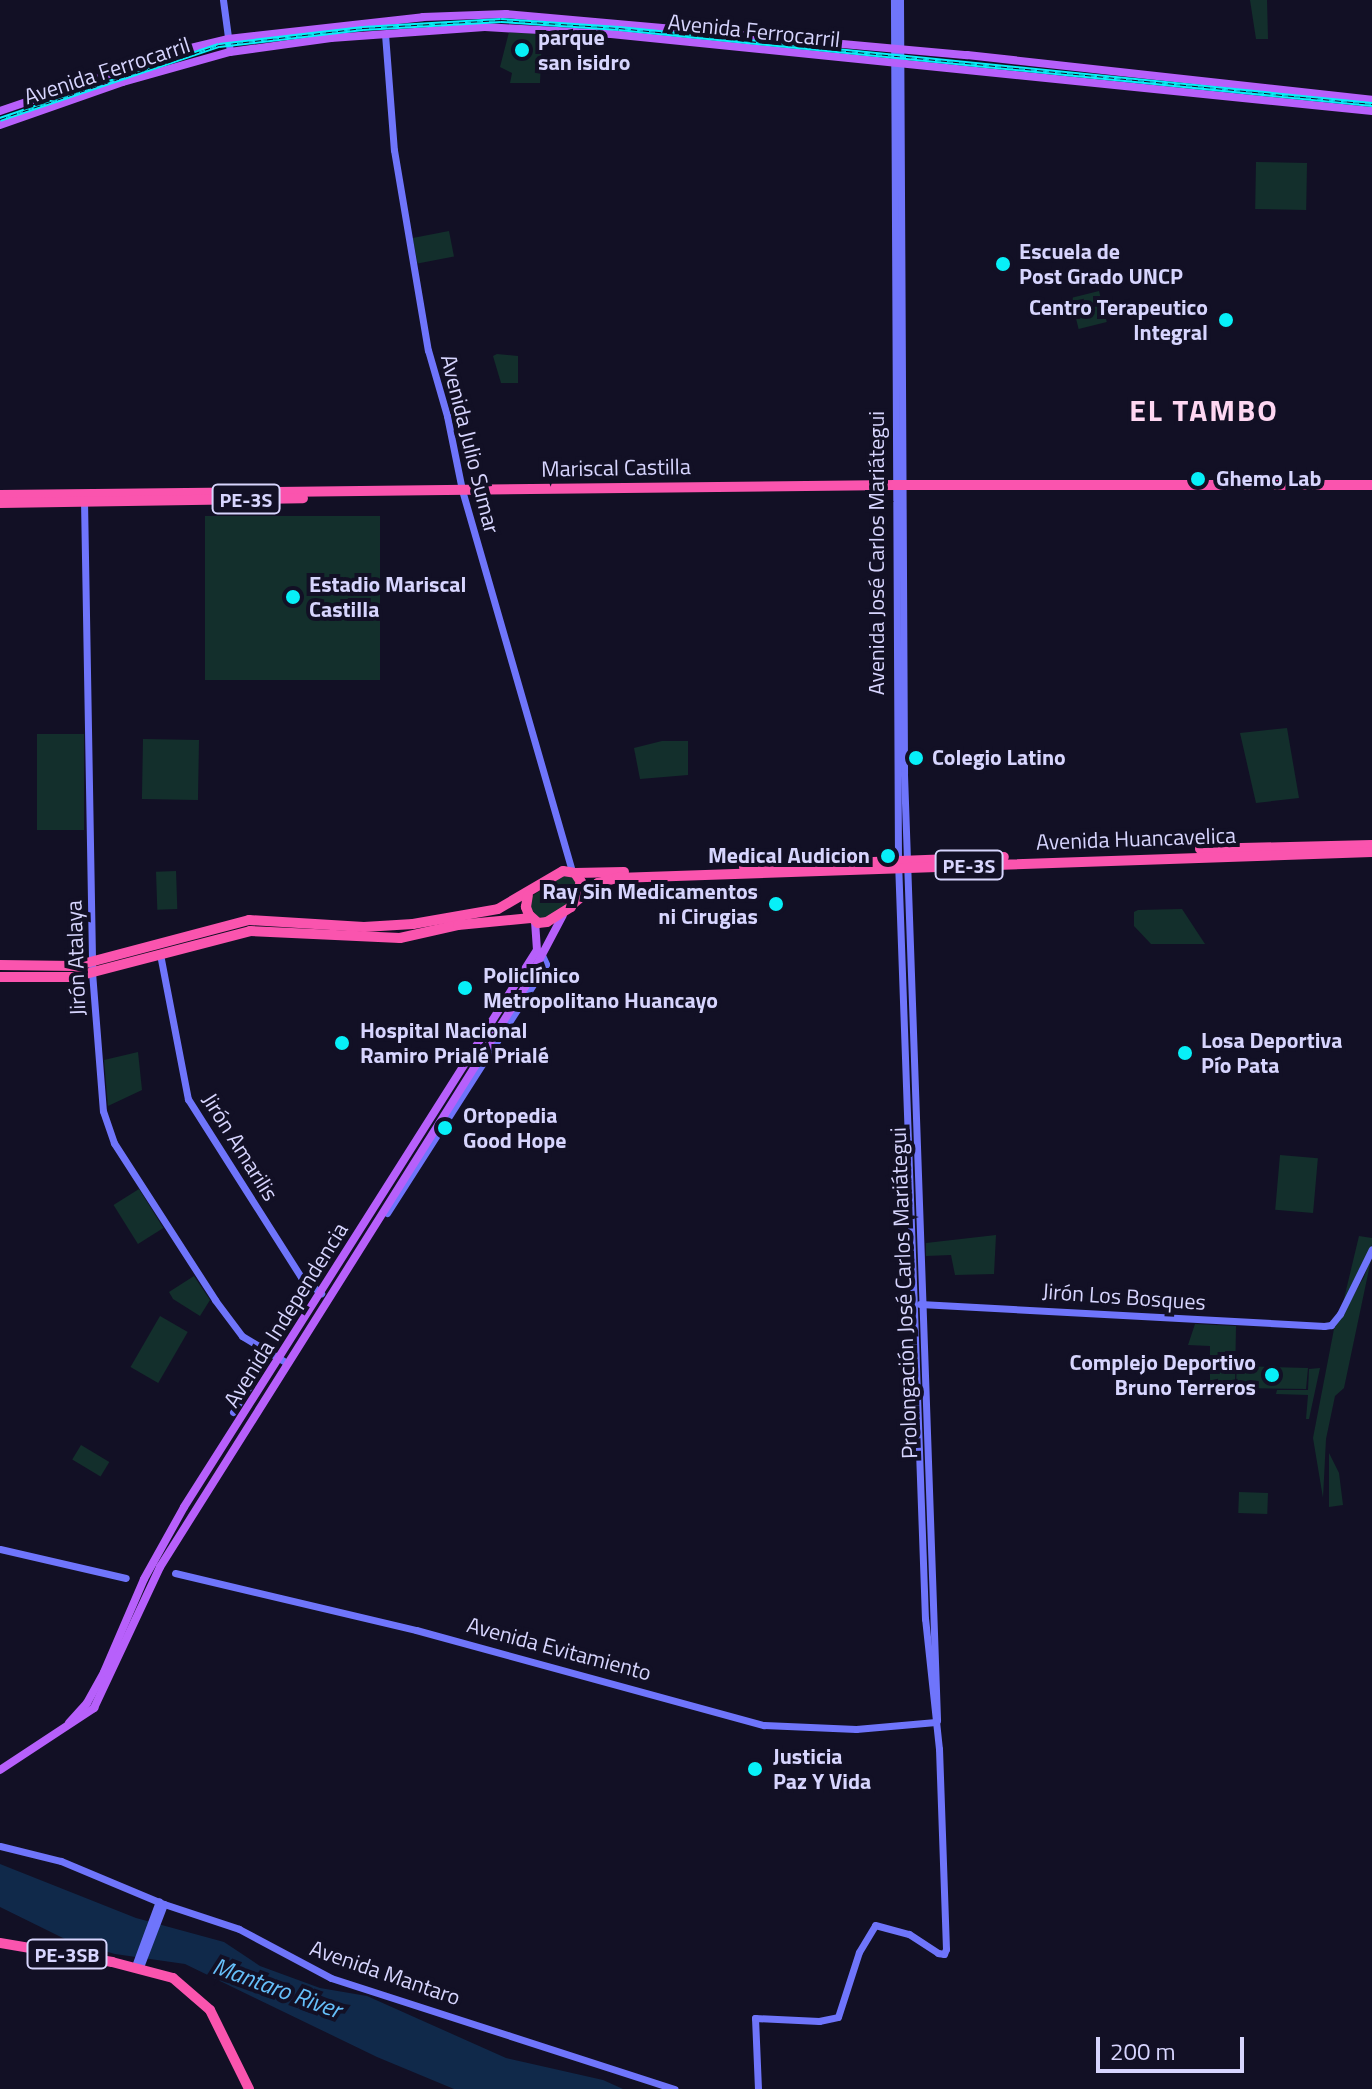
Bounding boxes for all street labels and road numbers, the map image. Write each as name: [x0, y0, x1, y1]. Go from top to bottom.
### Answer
street label: Avenida Ferrocarril: [667, 9, 841, 53]
street label: Avenida Ferrocarril: [21, 32, 193, 110]
street label: Avenida Julio Sumar: [435, 352, 505, 536]
street label: Avenida José Carlos Mariátegui: [864, 411, 890, 695]
street label: Mariscal Castilla: [541, 453, 691, 483]
road number: PE-3S: [210, 483, 282, 515]
street label: Avenida Huancavelica: [1035, 822, 1237, 856]
road number: PE-3S: [933, 849, 1005, 881]
street label: Jirón Atalaya: [61, 900, 91, 1016]
street label: Jirón Amarilis: [197, 1088, 283, 1206]
street label: Prolongación José Carlos Mariátegui: [885, 1127, 923, 1459]
street label: Avenida Independencia: [218, 1218, 354, 1412]
street label: Jirón Los Bosques: [1041, 1278, 1207, 1316]
street label: Avenida Evitamiento: [464, 1612, 654, 1686]
street label: Avenida Mantaro: [306, 1935, 464, 2011]
road number: PE-3SB: [25, 1938, 109, 1970]

